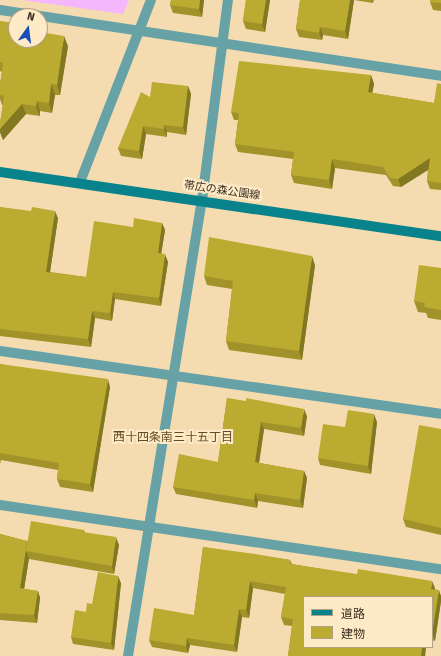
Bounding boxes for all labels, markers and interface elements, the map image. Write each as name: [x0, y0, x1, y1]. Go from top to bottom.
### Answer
north arrow: [8, 8, 48, 48]
text: N: [26, 10, 36, 24]
street label: 帯広の森公園線: [183, 179, 261, 203]
district label: 西十四条南三十五丁目: [113, 431, 233, 445]
legend: [303, 596, 433, 648]
text: 道路: [341, 607, 365, 621]
text: 建物: [341, 627, 365, 641]

